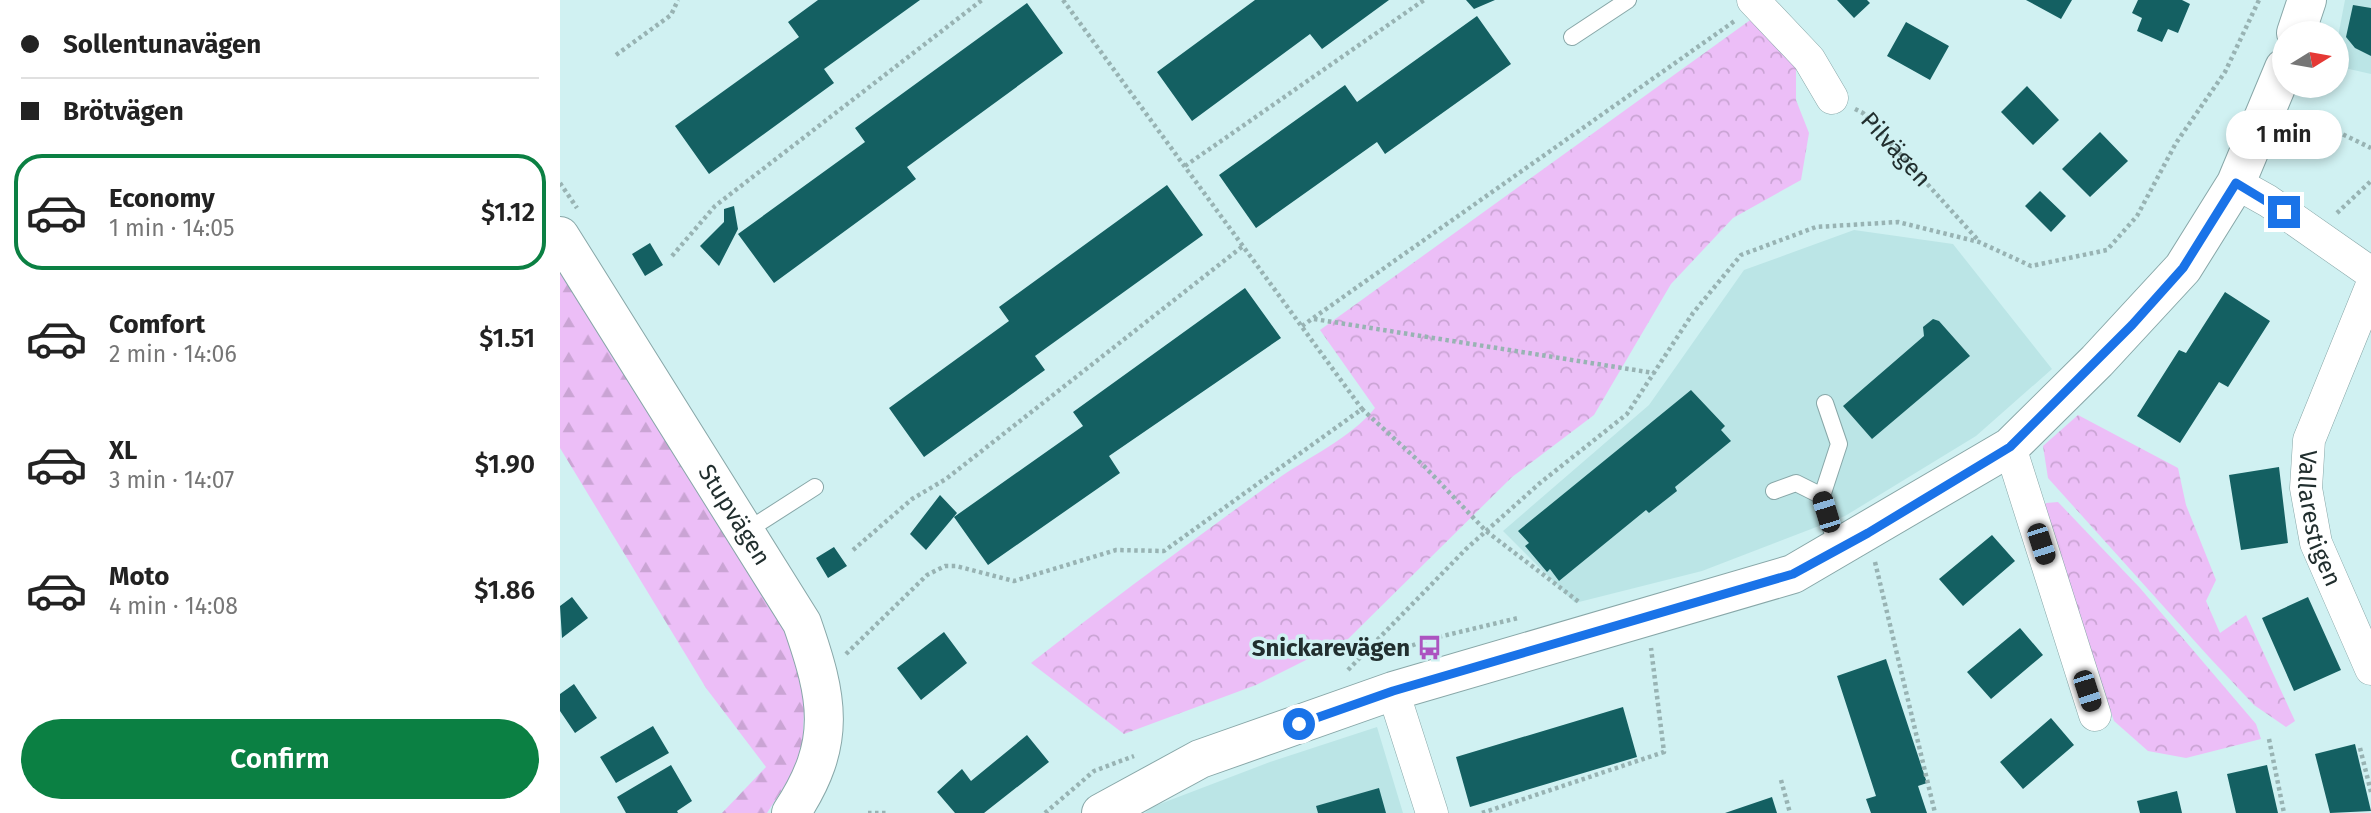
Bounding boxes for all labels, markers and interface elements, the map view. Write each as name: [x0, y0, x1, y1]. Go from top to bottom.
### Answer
north arrow: [2272, 21, 2348, 98]
map controls: [2272, 21, 2349, 98]
text: Sollentunavägen: [63, 29, 261, 60]
text: Brötvägen: [63, 96, 184, 127]
street label: Pilvägen: [1855, 106, 1937, 193]
callout: 1 min: [2226, 110, 2342, 160]
text: 1 min: [2256, 120, 2312, 148]
icon: car: [25, 181, 88, 244]
text: Economy: [109, 183, 215, 214]
route end: [2268, 196, 2300, 228]
text: $1.12: [481, 197, 535, 228]
text: 1 min · 14:05: [109, 214, 235, 242]
icon: car: [25, 307, 88, 370]
text: Comfort: [109, 309, 205, 340]
text: $1.51: [479, 323, 535, 354]
text: 2 min · 14:06: [109, 340, 237, 368]
icon: car: [25, 433, 88, 496]
text: XL: [109, 435, 137, 466]
text: $1.90: [475, 449, 535, 480]
street label: Vallarestigen: [2292, 449, 2347, 591]
street label: Stupvägen: [692, 459, 776, 570]
text: 3 min · 14:07: [109, 466, 234, 494]
car: [1810, 489, 1843, 535]
car: [2025, 521, 2058, 567]
icon: car: [25, 559, 88, 622]
text: Moto: [109, 561, 169, 592]
text: $1.86: [474, 575, 535, 606]
text: 4 min · 14:08: [109, 592, 238, 620]
place label: Snickarevägen: [1252, 634, 1410, 662]
bus stop icon: Snickarevägen: [1416, 634, 1444, 662]
car: [2071, 668, 2104, 714]
route start: [1283, 708, 1315, 740]
button: Confirm: [21, 719, 539, 799]

